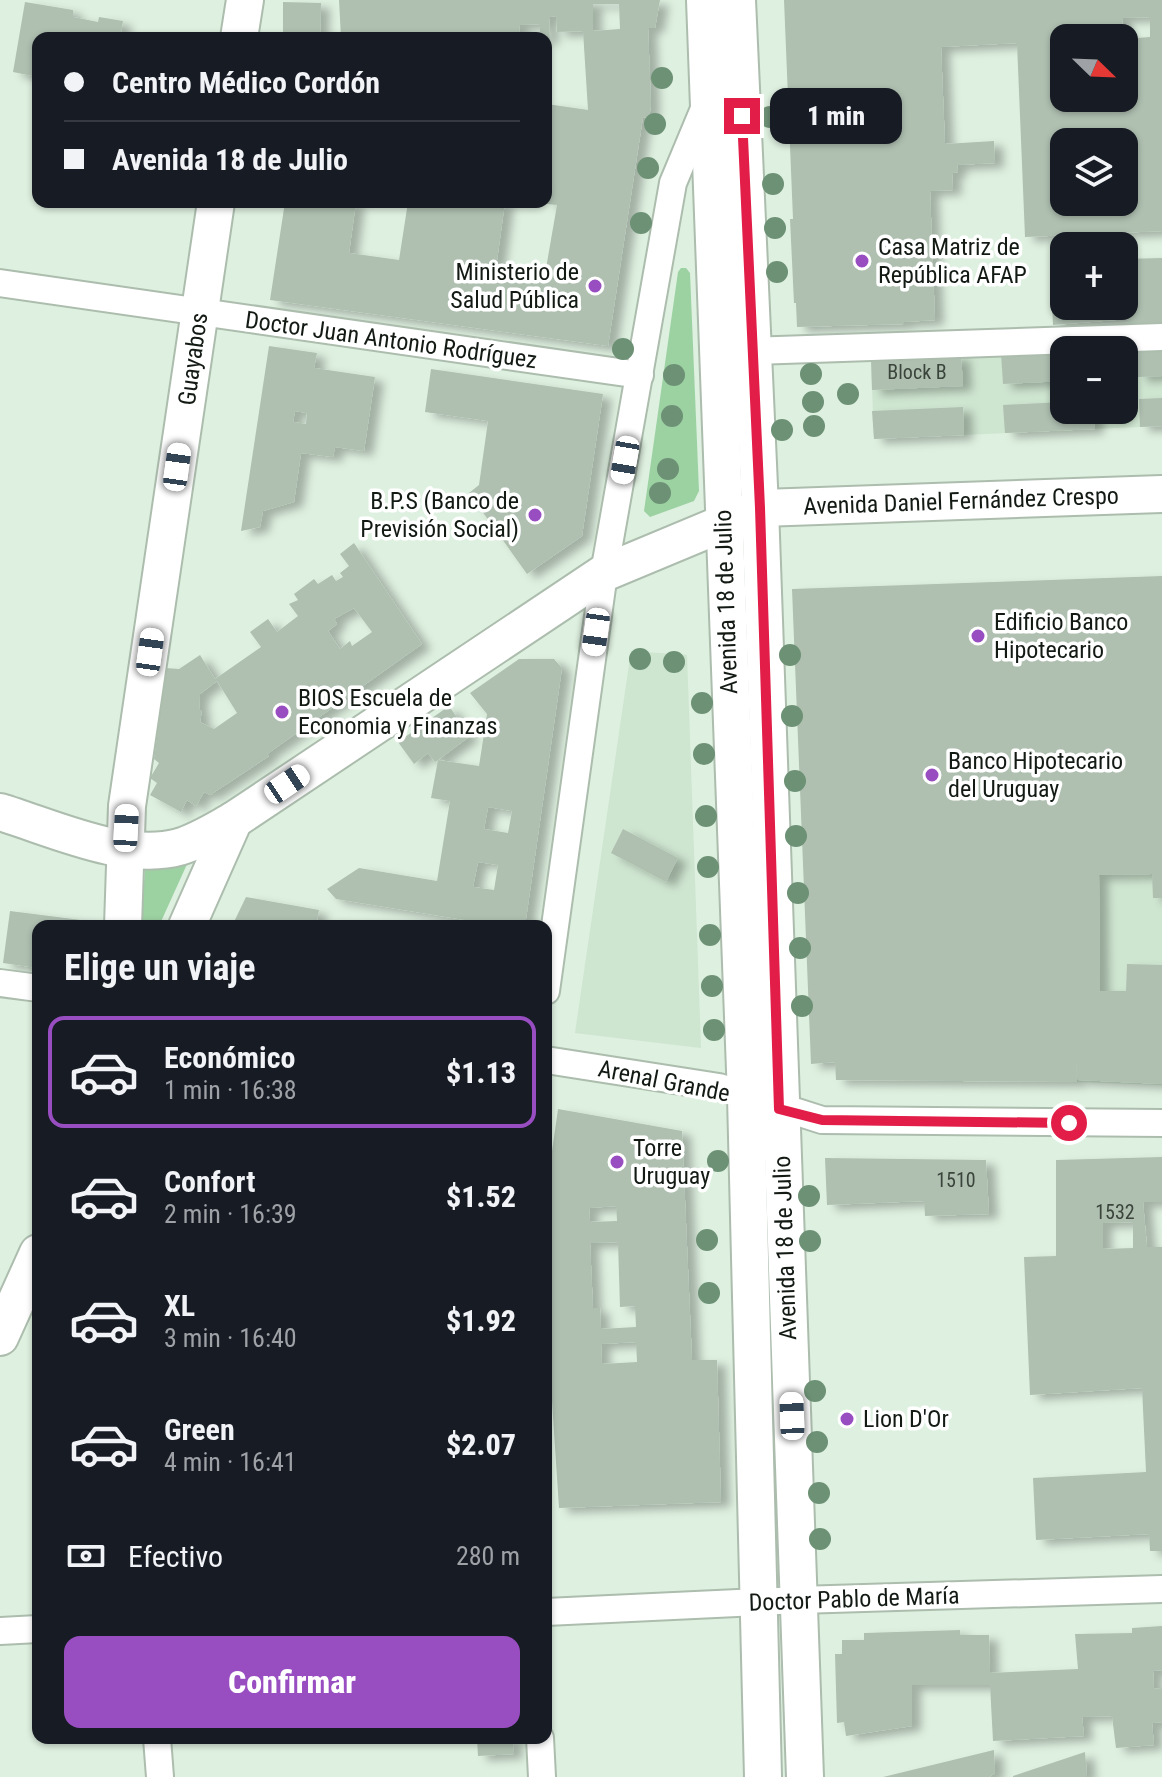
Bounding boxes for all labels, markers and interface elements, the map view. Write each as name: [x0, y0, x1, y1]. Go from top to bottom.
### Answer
north arrow: [1050, 24, 1138, 112]
map controls: [1050, 24, 1138, 424]
text: Centro Médico Cordón: [112, 65, 380, 100]
callout: 1 min: [770, 88, 902, 144]
route end: [724, 98, 760, 134]
text: 1 min: [807, 101, 865, 131]
button: layers: [1050, 128, 1138, 216]
text: Avenida 18 de Julio: [112, 142, 348, 177]
button: +: [1050, 232, 1138, 320]
place label: Casa Matriz de República AFAP: [878, 233, 1027, 289]
marker: Casa Matriz de República AFAP: [853, 252, 871, 270]
place label: Ministerio de Salud Pública: [450, 258, 579, 314]
marker: Ministerio de Salud Pública: [586, 277, 604, 295]
street label: Doctor Juan Antonio Rodríguez: [243, 306, 539, 374]
street label: Guayabos: [173, 311, 213, 407]
button: −: [1050, 336, 1138, 424]
house number: Block B: [887, 360, 947, 384]
car: [609, 434, 641, 486]
car: [162, 442, 192, 492]
street label: Avenida Daniel Fernández Crespo: [803, 481, 1119, 521]
place label: B.P.S (Banco de Previsión Social): [360, 487, 519, 543]
marker: B.P.S (Banco de Previsión Social): [526, 506, 544, 524]
street label: Avenida 18 de Julio: [709, 509, 743, 695]
car: [581, 607, 611, 657]
place label: Edificio Banco Hipotecario: [994, 608, 1128, 664]
car: [135, 627, 165, 677]
marker: Edificio Banco Hipotecario: [969, 627, 987, 645]
place label: BIOS Escuela de Economia y Finanzas: [298, 684, 497, 740]
marker: BIOS Escuela de Economia y Finanzas: [273, 703, 291, 721]
place label: Banco Hipotecario del Uruguay: [948, 747, 1123, 803]
car: [260, 761, 314, 807]
marker: Banco Hipotecario del Uruguay: [923, 766, 941, 784]
car: [113, 803, 139, 853]
text: Elige un viaje: [64, 947, 255, 989]
icon: car: [68, 1036, 140, 1108]
text: Económico: [164, 1040, 295, 1075]
text: $1.13: [446, 1055, 516, 1090]
street label: Arenal Grande: [596, 1055, 732, 1107]
text: 1 min · 16:38: [164, 1075, 297, 1105]
route start: [1051, 1105, 1087, 1141]
place label: Torre Uruguay: [633, 1134, 710, 1190]
marker: Torre Uruguay: [608, 1153, 626, 1171]
street label: Avenida 18 de Julio: [768, 1155, 802, 1341]
icon: car: [68, 1160, 140, 1232]
text: Confort: [164, 1164, 255, 1199]
house number: 1510: [936, 1168, 976, 1192]
text: $1.52: [446, 1179, 516, 1214]
text: 2 min · 16:39: [164, 1199, 297, 1229]
house number: 1532: [1095, 1200, 1135, 1224]
icon: car: [68, 1284, 140, 1356]
text: XL: [164, 1288, 195, 1323]
text: $1.92: [446, 1303, 516, 1338]
text: 3 min · 16:40: [164, 1323, 297, 1353]
car: [779, 1392, 805, 1440]
place label: Lion D'Or: [863, 1405, 949, 1433]
icon: car: [68, 1408, 140, 1480]
marker: Lion D'Or: [838, 1410, 856, 1428]
text: Green: [164, 1412, 235, 1447]
text: $2.07: [446, 1427, 516, 1462]
text: 4 min · 16:41: [164, 1447, 297, 1477]
icon: cash: [64, 1534, 108, 1578]
text: Efectivo: [128, 1539, 223, 1574]
text: 280 m: [456, 1541, 520, 1571]
street label: Doctor Pablo de María: [748, 1581, 960, 1617]
button: Confirmar: [64, 1636, 520, 1728]

